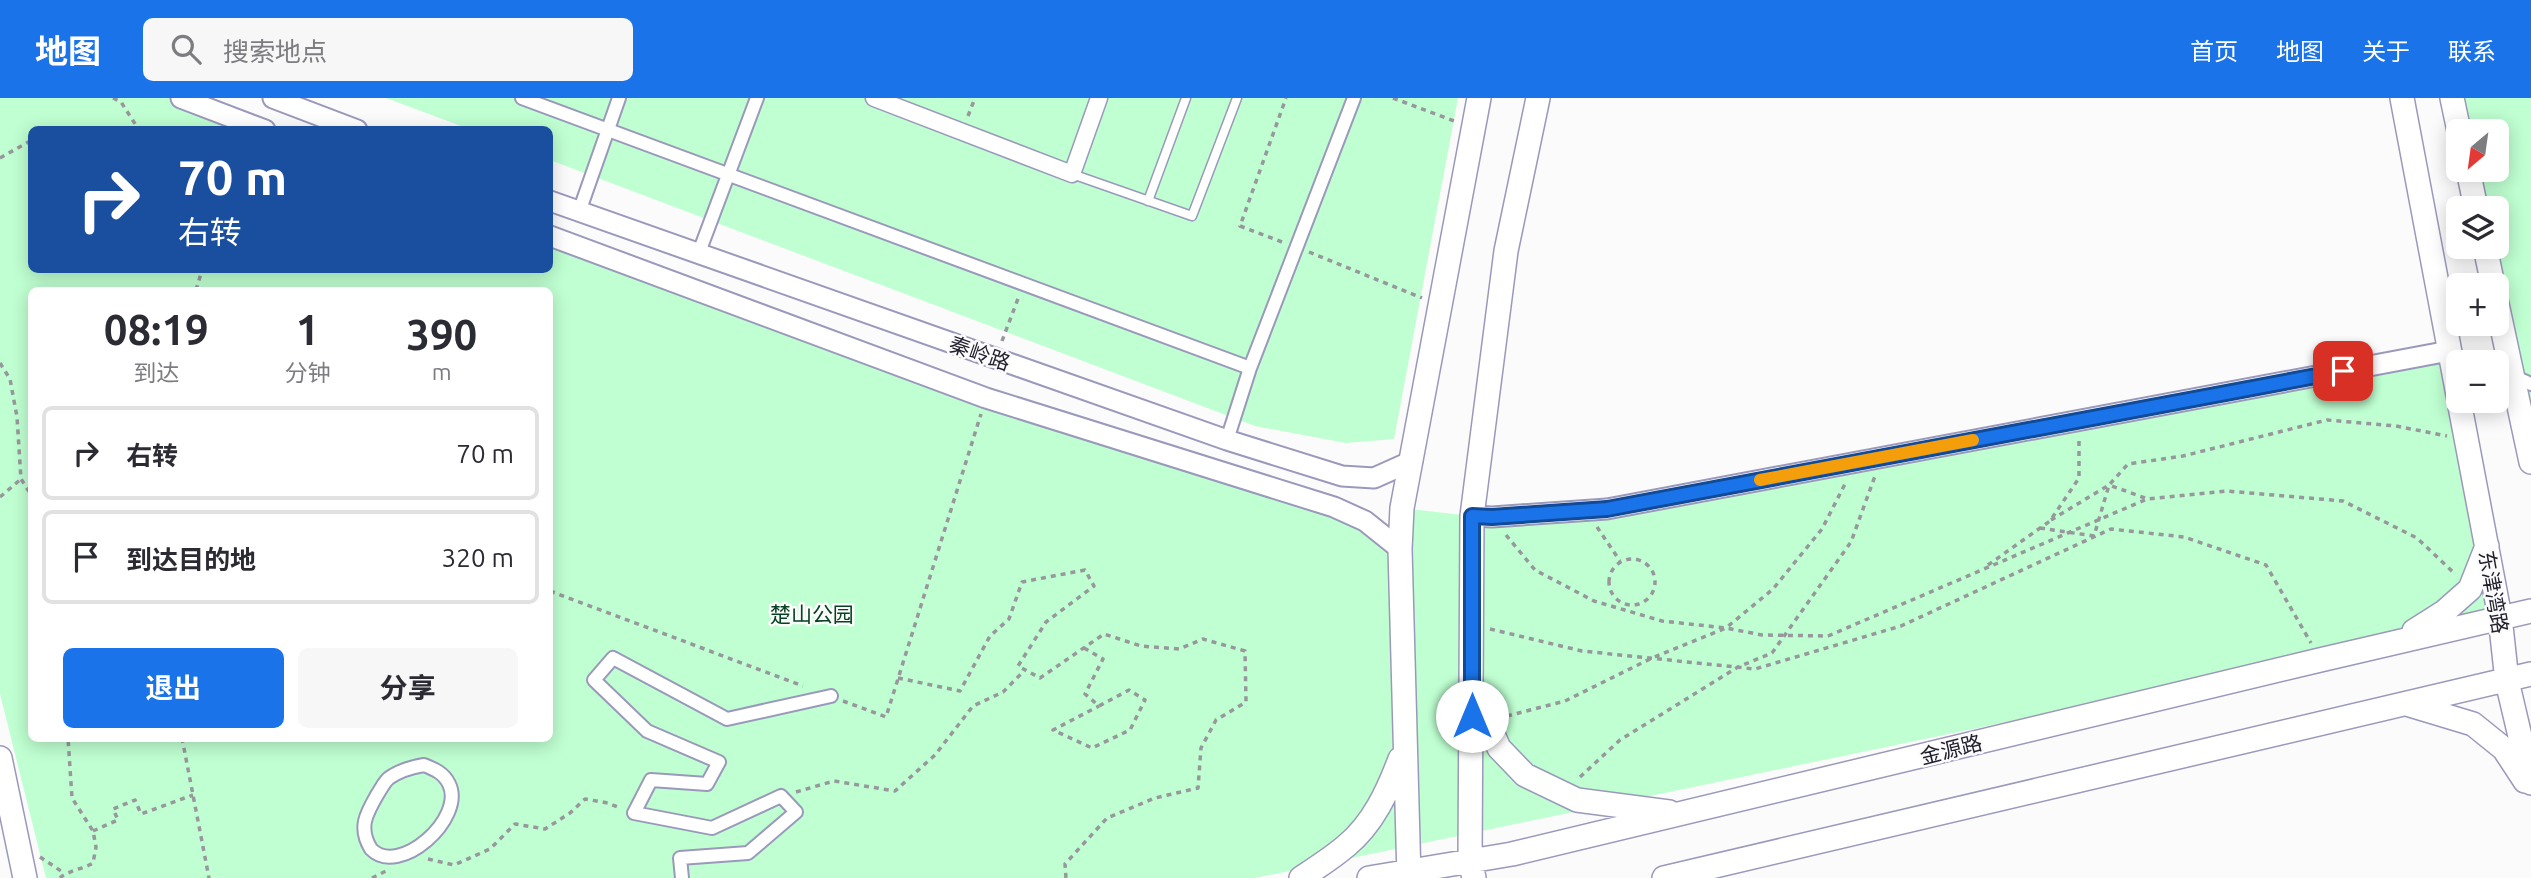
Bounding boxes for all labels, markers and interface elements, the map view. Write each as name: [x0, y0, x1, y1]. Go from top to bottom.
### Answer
search box: [143, 18, 633, 81]
icon: search: [167, 30, 205, 68]
text: 地图: [35, 32, 101, 69]
text: 搜索地点: [223, 37, 327, 66]
text: 首页: [2190, 38, 2238, 65]
text: 地图: [2276, 38, 2324, 65]
text: 关于: [2362, 38, 2410, 65]
text: 联系: [2448, 38, 2496, 65]
north arrow: [2446, 119, 2510, 182]
map controls: [2446, 119, 2509, 413]
text: 70 m: [178, 149, 287, 204]
icon: right: [63, 154, 154, 245]
button: layers: [2446, 196, 2509, 259]
text: 右转: [178, 214, 242, 250]
button: +: [2446, 273, 2509, 336]
text: 08:19: [104, 306, 209, 353]
text: 1: [296, 306, 319, 353]
text: 390: [406, 311, 477, 358]
street label: 秦岭路: [946, 331, 1014, 375]
pin: [2313, 341, 2373, 401]
button: −: [2446, 350, 2509, 413]
icon: arrive: [2324, 352, 2362, 390]
text: m: [432, 359, 452, 384]
text: 到达: [133, 360, 179, 385]
text: 分钟: [285, 360, 331, 385]
icon: right: [67, 434, 105, 472]
text: 70 m: [456, 439, 514, 468]
text: 右转: [126, 441, 178, 470]
icon: arrive: [67, 538, 105, 576]
text: 320 m: [442, 543, 514, 572]
text: 到达目的地: [126, 545, 256, 574]
street label: 东津湾路: [2475, 549, 2513, 635]
park label: 楚山公园: [770, 602, 854, 626]
button: 退出: [63, 648, 284, 728]
button: 分享: [298, 648, 518, 728]
position arrow: [1435, 679, 1509, 753]
street label: 金源路: [1918, 730, 1984, 768]

